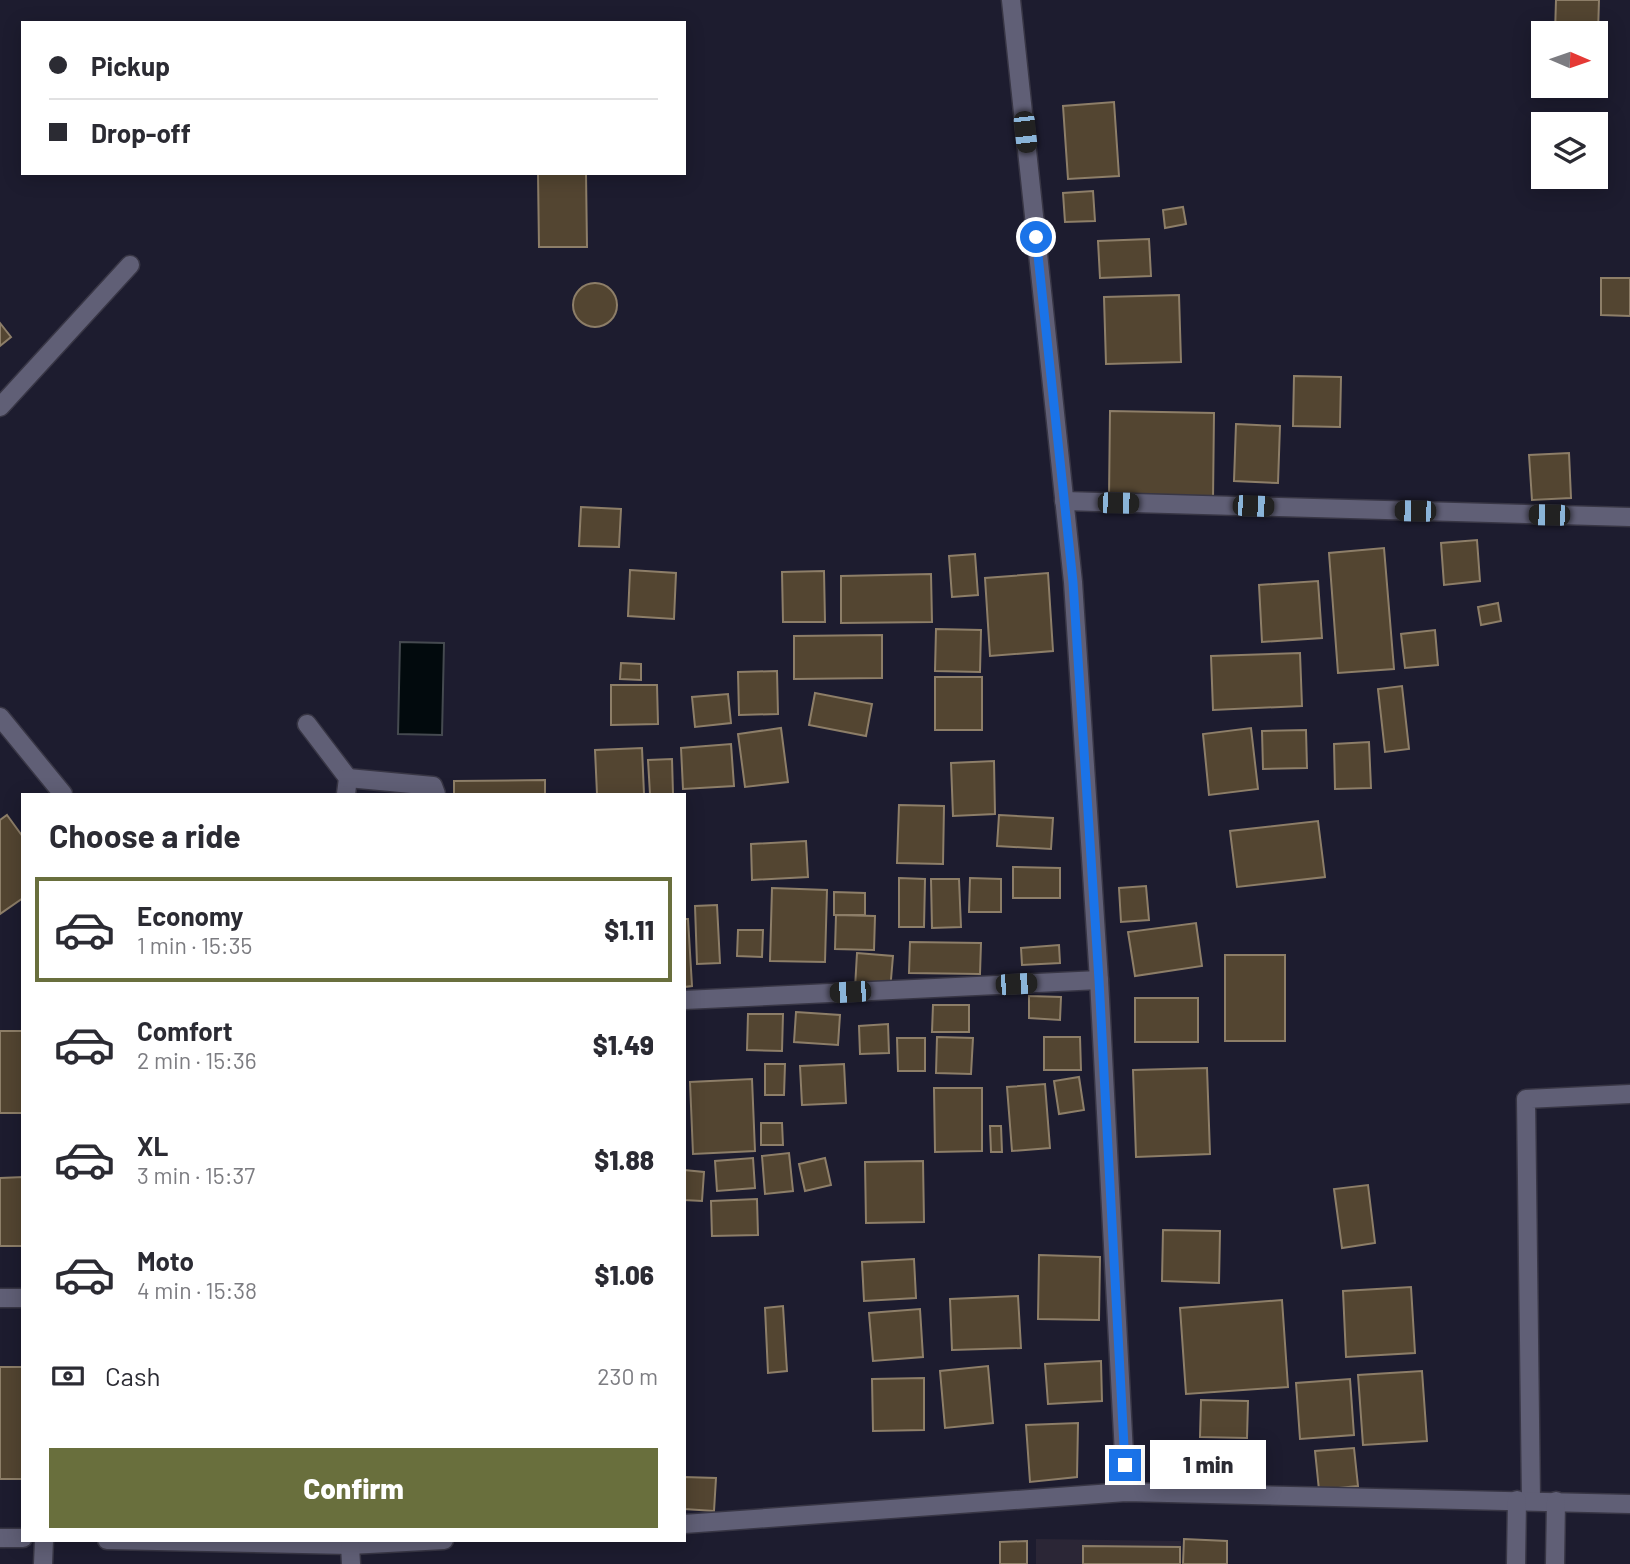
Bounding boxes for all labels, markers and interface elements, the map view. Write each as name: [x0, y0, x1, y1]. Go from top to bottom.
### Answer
north arrow: [1531, 21, 1608, 98]
map controls: [1531, 21, 1608, 189]
text: Pickup: [91, 50, 170, 81]
car: [1013, 110, 1038, 154]
button: layers: [1531, 112, 1608, 189]
text: Drop-off: [91, 117, 191, 148]
route start: [1020, 221, 1052, 253]
car: [1097, 492, 1140, 514]
car: [1232, 495, 1275, 517]
car: [1394, 500, 1437, 522]
car: [1528, 504, 1571, 526]
text: Choose a ride: [49, 816, 241, 854]
icon: car: [53, 898, 116, 961]
text: Economy: [137, 900, 243, 931]
text: $1.11: [604, 914, 654, 945]
text: 1 min · 15:35: [137, 931, 252, 959]
car: [995, 972, 1038, 996]
car: [829, 980, 872, 1004]
icon: car: [53, 1013, 116, 1076]
text: Comfort: [137, 1015, 233, 1046]
text: $1.49: [593, 1029, 654, 1060]
text: 2 min · 15:36: [137, 1046, 257, 1074]
icon: car: [53, 1128, 116, 1191]
text: XL: [137, 1130, 168, 1161]
text: $1.88: [594, 1144, 654, 1175]
text: 3 min · 15:37: [137, 1161, 255, 1189]
icon: car: [53, 1243, 116, 1306]
text: Moto: [137, 1245, 194, 1276]
text: $1.06: [594, 1259, 654, 1290]
text: 4 min · 15:38: [137, 1276, 257, 1304]
icon: cash: [49, 1357, 87, 1395]
text: Cash: [105, 1360, 160, 1391]
text: 230 m: [597, 1362, 658, 1390]
callout: 1 min: [1150, 1440, 1265, 1490]
button: Confirm: [49, 1448, 658, 1528]
route end: [1109, 1449, 1141, 1481]
text: 1 min: [1183, 1450, 1233, 1478]

